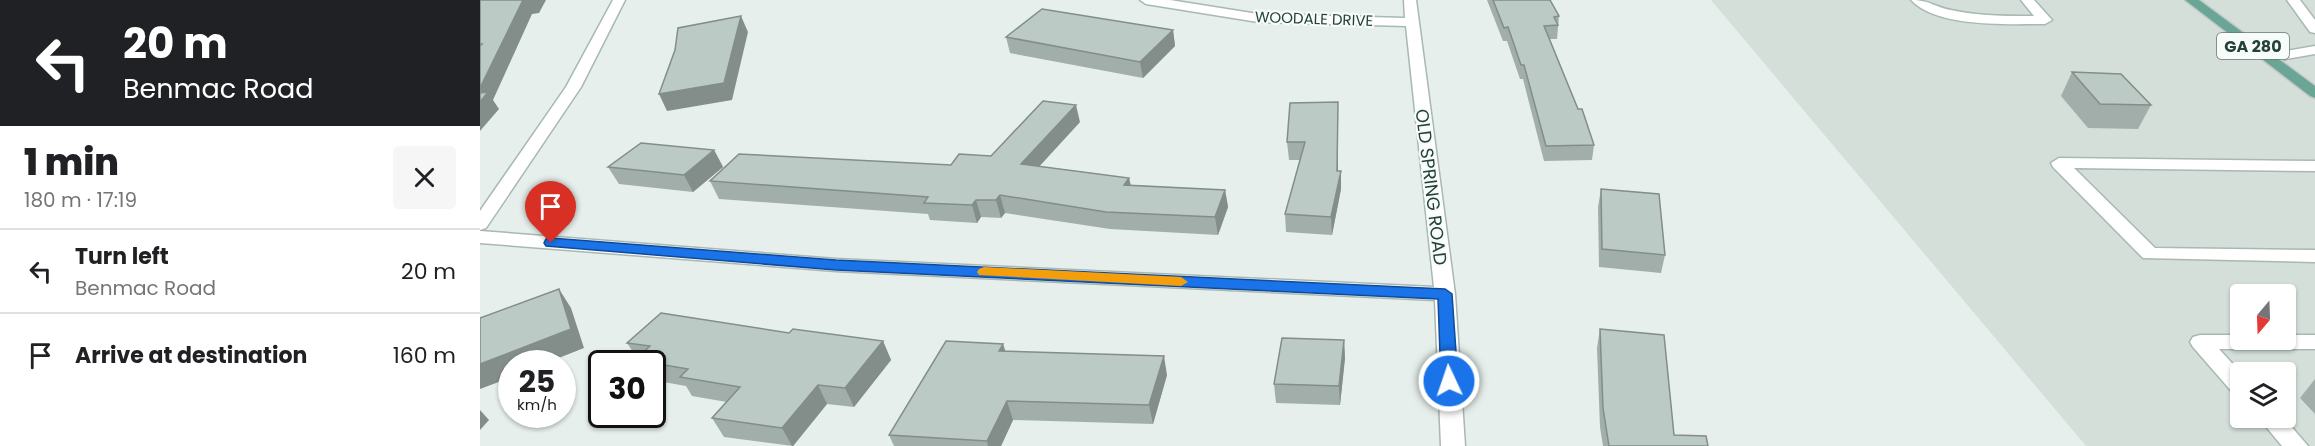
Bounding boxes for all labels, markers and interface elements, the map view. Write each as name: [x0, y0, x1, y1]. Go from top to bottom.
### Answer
street label: WOODALE DRIVE: [1254, 6, 1374, 31]
text: 20 m: [123, 14, 228, 73]
icon: left: [24, 24, 102, 102]
road number: GA 280: [2217, 33, 2289, 59]
text: Benmac Road: [123, 70, 313, 107]
street label: OLD SPRING ROAD: [1410, 107, 1453, 266]
text: 1 min: [24, 137, 119, 188]
button: close: [393, 146, 456, 209]
pin: [525, 181, 576, 243]
text: 180 m · 17:19: [24, 186, 137, 214]
icon: arrive: [534, 190, 567, 223]
text: Turn left: [75, 241, 169, 272]
icon: left: [24, 255, 57, 288]
text: 20 m: [401, 256, 456, 287]
text: Benmac Road: [75, 274, 216, 302]
north arrow: [2230, 284, 2296, 350]
map controls: [2230, 284, 2296, 428]
icon: arrive: [24, 339, 57, 372]
text: Arrive at destination: [75, 340, 307, 371]
text: 160 m: [393, 340, 456, 371]
position arrow: [1417, 349, 1481, 413]
speed limit sign: 30: [588, 350, 666, 428]
text: 25: [519, 360, 555, 403]
button: layers: [2230, 362, 2296, 428]
text: km/h: [517, 394, 557, 415]

